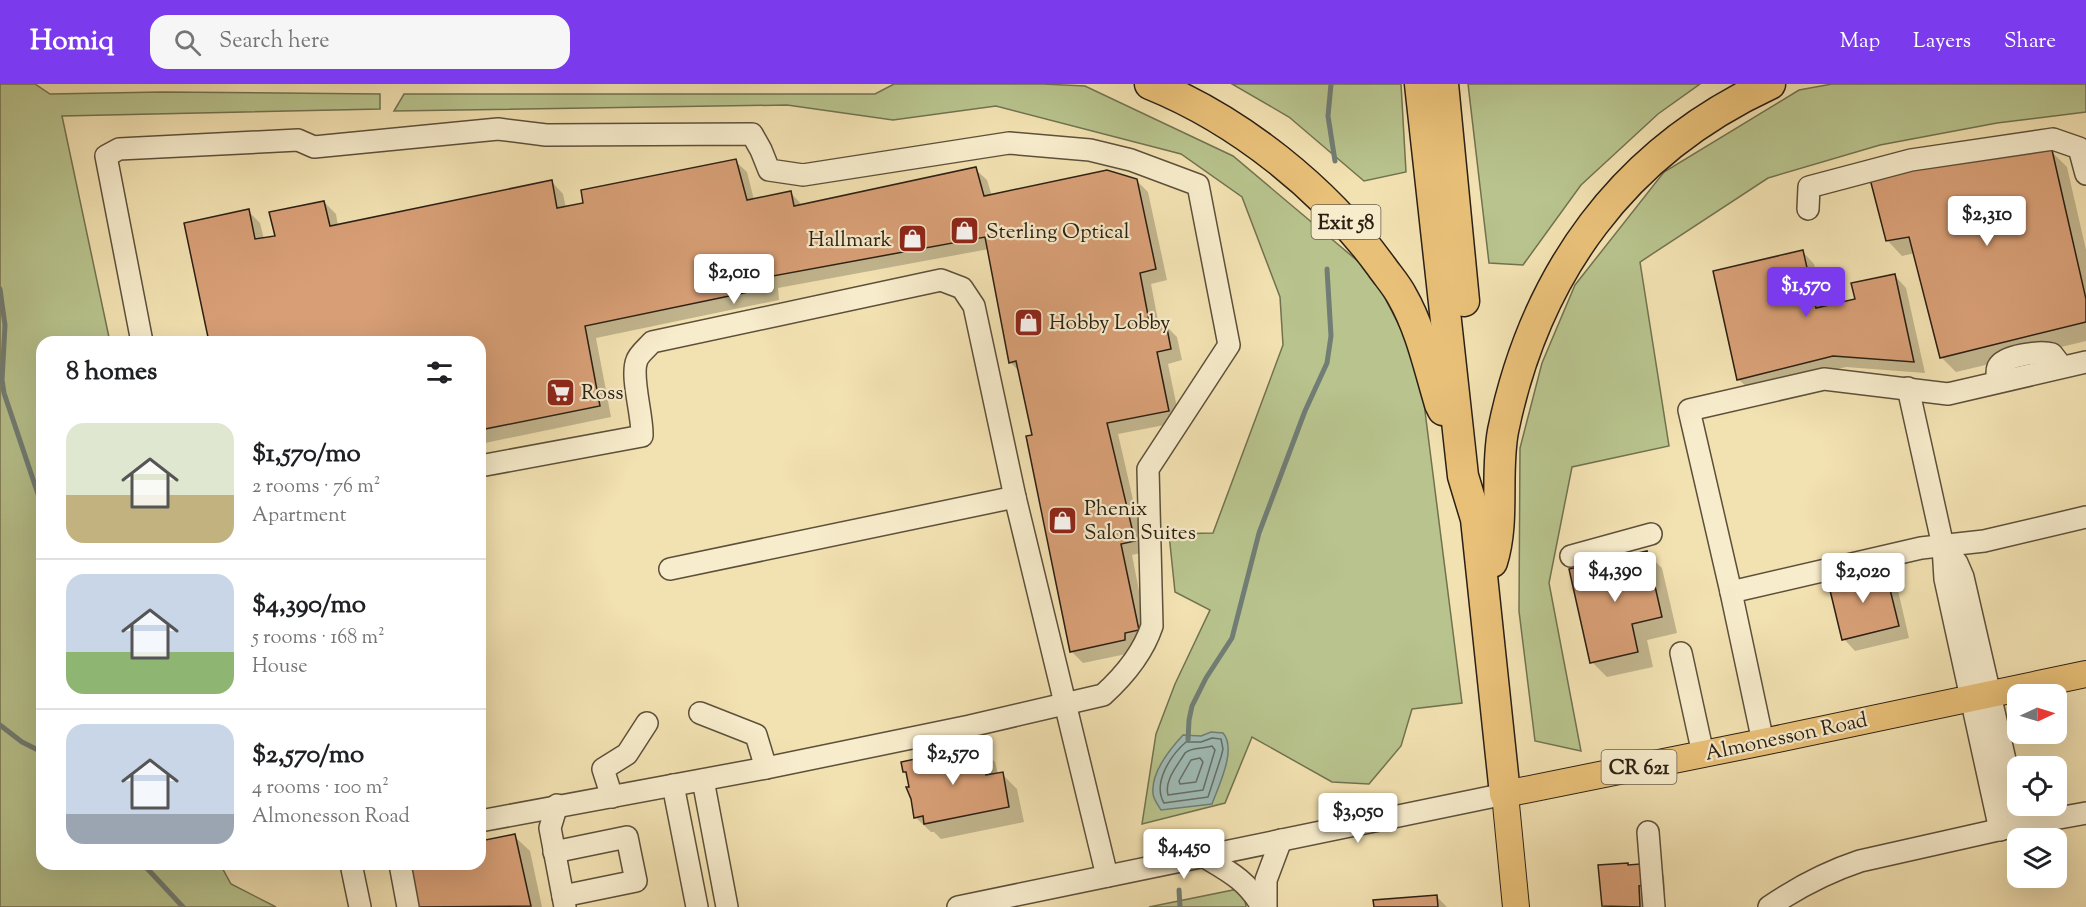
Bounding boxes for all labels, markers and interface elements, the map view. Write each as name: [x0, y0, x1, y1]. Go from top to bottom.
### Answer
search box: [150, 15, 570, 69]
text: Homiq: [30, 22, 114, 62]
icon: search: [171, 26, 204, 59]
text: Search here: [219, 26, 329, 58]
text: Map: [1840, 27, 1880, 57]
text: Layers: [1913, 27, 1971, 57]
text: Share: [2004, 27, 2056, 57]
pin: $2,310: [1938, 196, 2036, 247]
text: $2,310: [1962, 201, 2012, 230]
road number: Exit 58: [1312, 205, 1380, 239]
shop icon: Sterling Optical: [949, 215, 981, 247]
place label: Sterling Optical: [986, 218, 1130, 248]
shop icon: Hallmark: [897, 223, 929, 255]
place label: Hallmark: [808, 226, 893, 256]
pin: $2,010: [685, 254, 783, 305]
text: $2,010: [708, 259, 760, 288]
pin: $1,570: [1757, 267, 1855, 318]
text: $1,570: [1781, 272, 1831, 301]
shop icon: Hobby Lobby: [1012, 306, 1044, 338]
place label: Hobby Lobby: [1049, 309, 1171, 339]
text: 8 homes: [66, 354, 157, 391]
icon: filters: [423, 356, 456, 389]
supermarket icon: Ross: [544, 376, 576, 408]
place label: Ross: [581, 379, 623, 409]
text: $1,570/mo: [252, 436, 361, 473]
icon: home: [114, 447, 186, 519]
text: 2 rooms · 76 m²: [252, 473, 380, 502]
place label: Phenix Salon Suites: [1084, 495, 1196, 549]
text: Apartment: [252, 502, 347, 531]
shop icon: Phenix Salon Suites: [1047, 504, 1079, 536]
pin: $4,390: [1566, 552, 1664, 603]
pin: $2,020: [1814, 553, 1912, 604]
text: $4,390: [1588, 557, 1642, 586]
text: $2,020: [1836, 558, 1890, 587]
text: $4,390/mo: [252, 587, 366, 624]
icon: home: [114, 598, 186, 670]
text: 5 rooms · 168 m²: [252, 624, 385, 653]
text: House: [252, 653, 307, 682]
north arrow: [2007, 684, 2067, 744]
map controls: [2007, 684, 2067, 888]
street label: Almonesson Road: [1702, 706, 1871, 770]
pin: $2,570: [904, 735, 1002, 786]
text: $2,570/mo: [252, 737, 364, 774]
text: $2,570: [927, 740, 979, 769]
icon: home: [114, 748, 186, 820]
road number: CR 621: [1602, 750, 1676, 784]
button: locate: [2007, 756, 2067, 816]
text: 4 rooms · 100 m²: [252, 774, 389, 803]
pin: $3,050: [1309, 793, 1407, 844]
text: $3,050: [1332, 798, 1384, 827]
text: Almonesson Road: [252, 803, 410, 832]
button: layers: [2007, 828, 2067, 888]
pin: $4,450: [1135, 829, 1233, 880]
text: $4,450: [1157, 834, 1211, 863]

